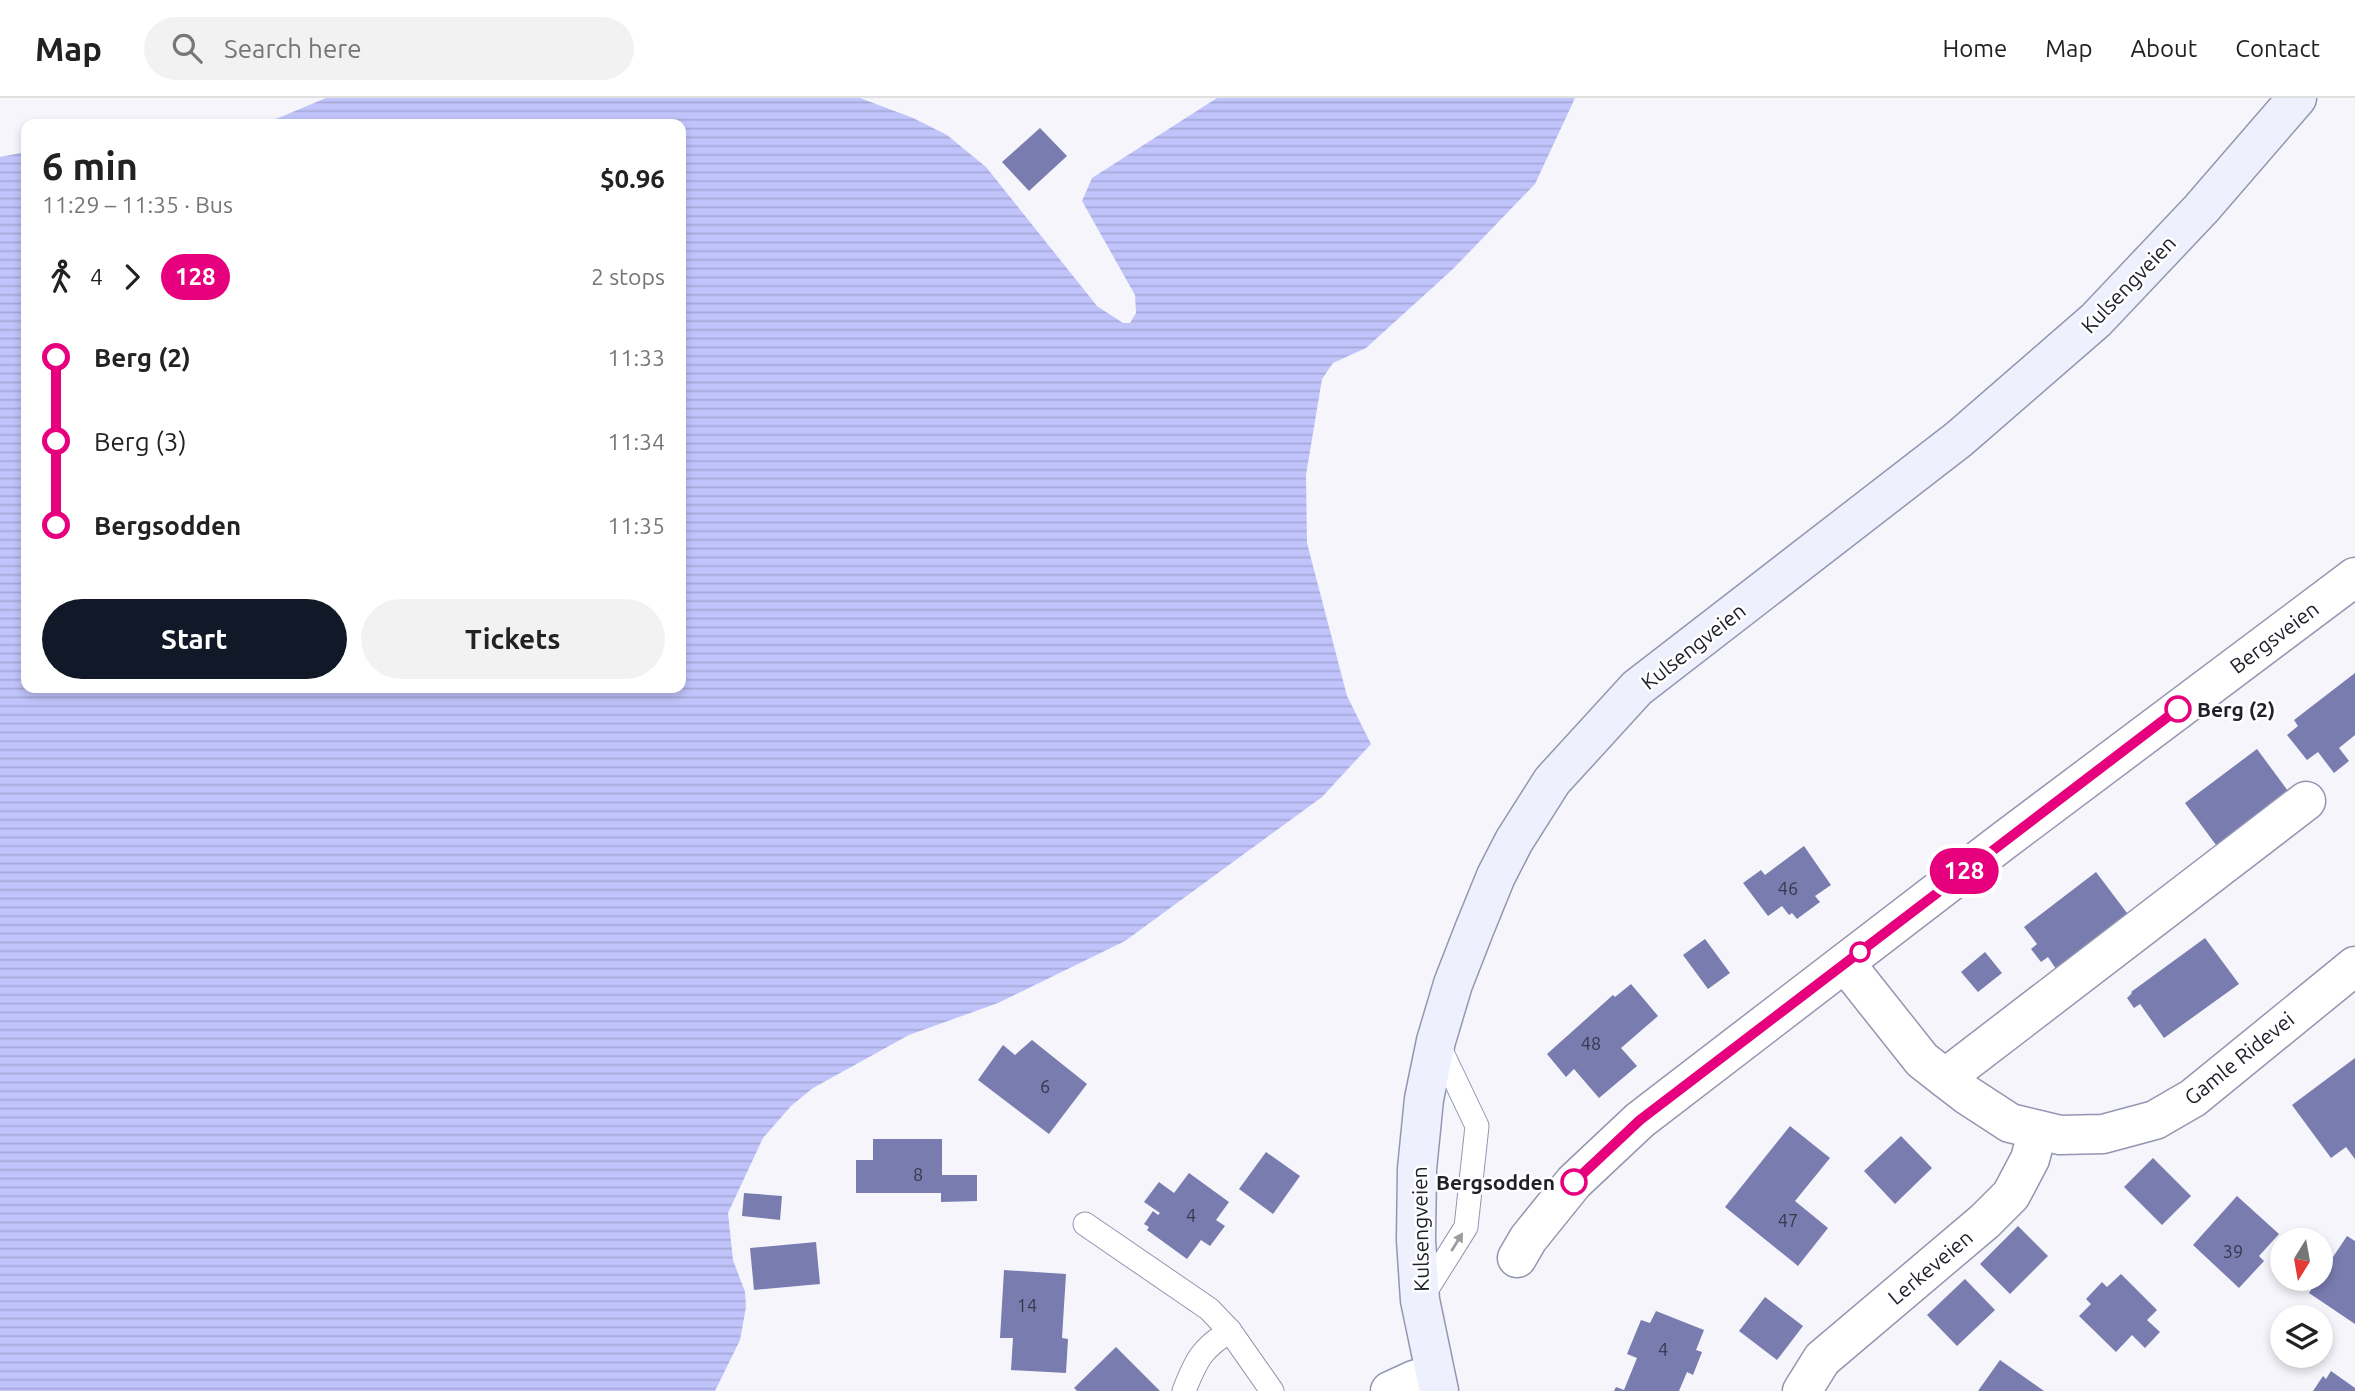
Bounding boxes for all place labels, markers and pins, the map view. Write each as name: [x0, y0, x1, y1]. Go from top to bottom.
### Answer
marker: Berg (2): [2165, 696, 2191, 722]
place label: Berg (2): [2197, 697, 2275, 721]
unlabelled marker: [1850, 942, 1870, 962]
marker: Bergsodden: [1561, 1169, 1587, 1195]
place label: Bergsodden: [1436, 1170, 1555, 1194]

